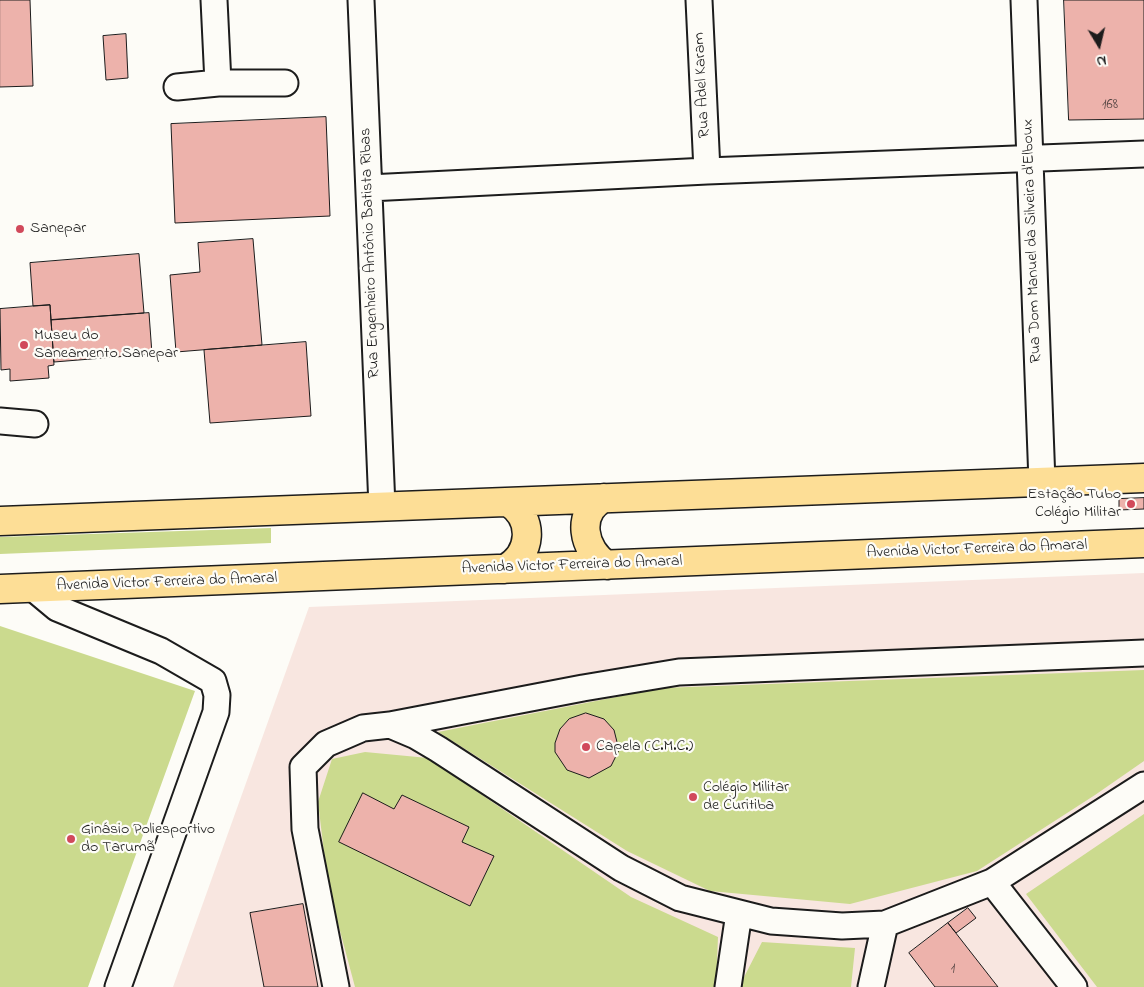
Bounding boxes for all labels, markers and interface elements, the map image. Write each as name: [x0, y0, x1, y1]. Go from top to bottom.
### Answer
north arrow: [1074, 20, 1124, 70]
street label: Rua Adel Karam: [691, 32, 715, 138]
text: N: [1095, 49, 1108, 71]
house number: 168: [1102, 98, 1118, 114]
street label: Rua Dom Manuel da Silveira d'Elboux: [1019, 119, 1047, 363]
street label: Rua Engenheiro Antônio Batista Ribas: [357, 127, 385, 379]
place label: Sanepar: [30, 219, 86, 239]
marker: Sanepar: [14, 223, 26, 235]
place label: Museu do Saneamento Sanepar: [34, 326, 178, 364]
marker: Museu do Saneamento Sanepar: [18, 339, 30, 351]
place label: Estação Tubo Colégio Militar: [1028, 485, 1121, 523]
marker: Estação Tubo Colégio Militar: [1125, 498, 1137, 510]
street label: Avenida Victor Ferreira do Amaral: [866, 537, 1088, 563]
street label: Avenida Victor Ferreira do Amaral: [461, 553, 683, 579]
street label: Avenida Victor Ferreira do Amaral: [56, 570, 278, 596]
place label: Capela (C.M.C.): [596, 737, 693, 757]
marker: Capela (C.M.C.): [580, 741, 592, 753]
place label: Colégio Militar de Curitiba: [703, 778, 789, 816]
marker: Colégio Militar de Curitiba: [687, 791, 699, 803]
place label: Ginásio Poliesportivo do Tarumã: [81, 820, 215, 858]
marker: Ginásio Poliesportivo do Tarumã: [65, 833, 77, 845]
house number: 1: [951, 962, 955, 978]

